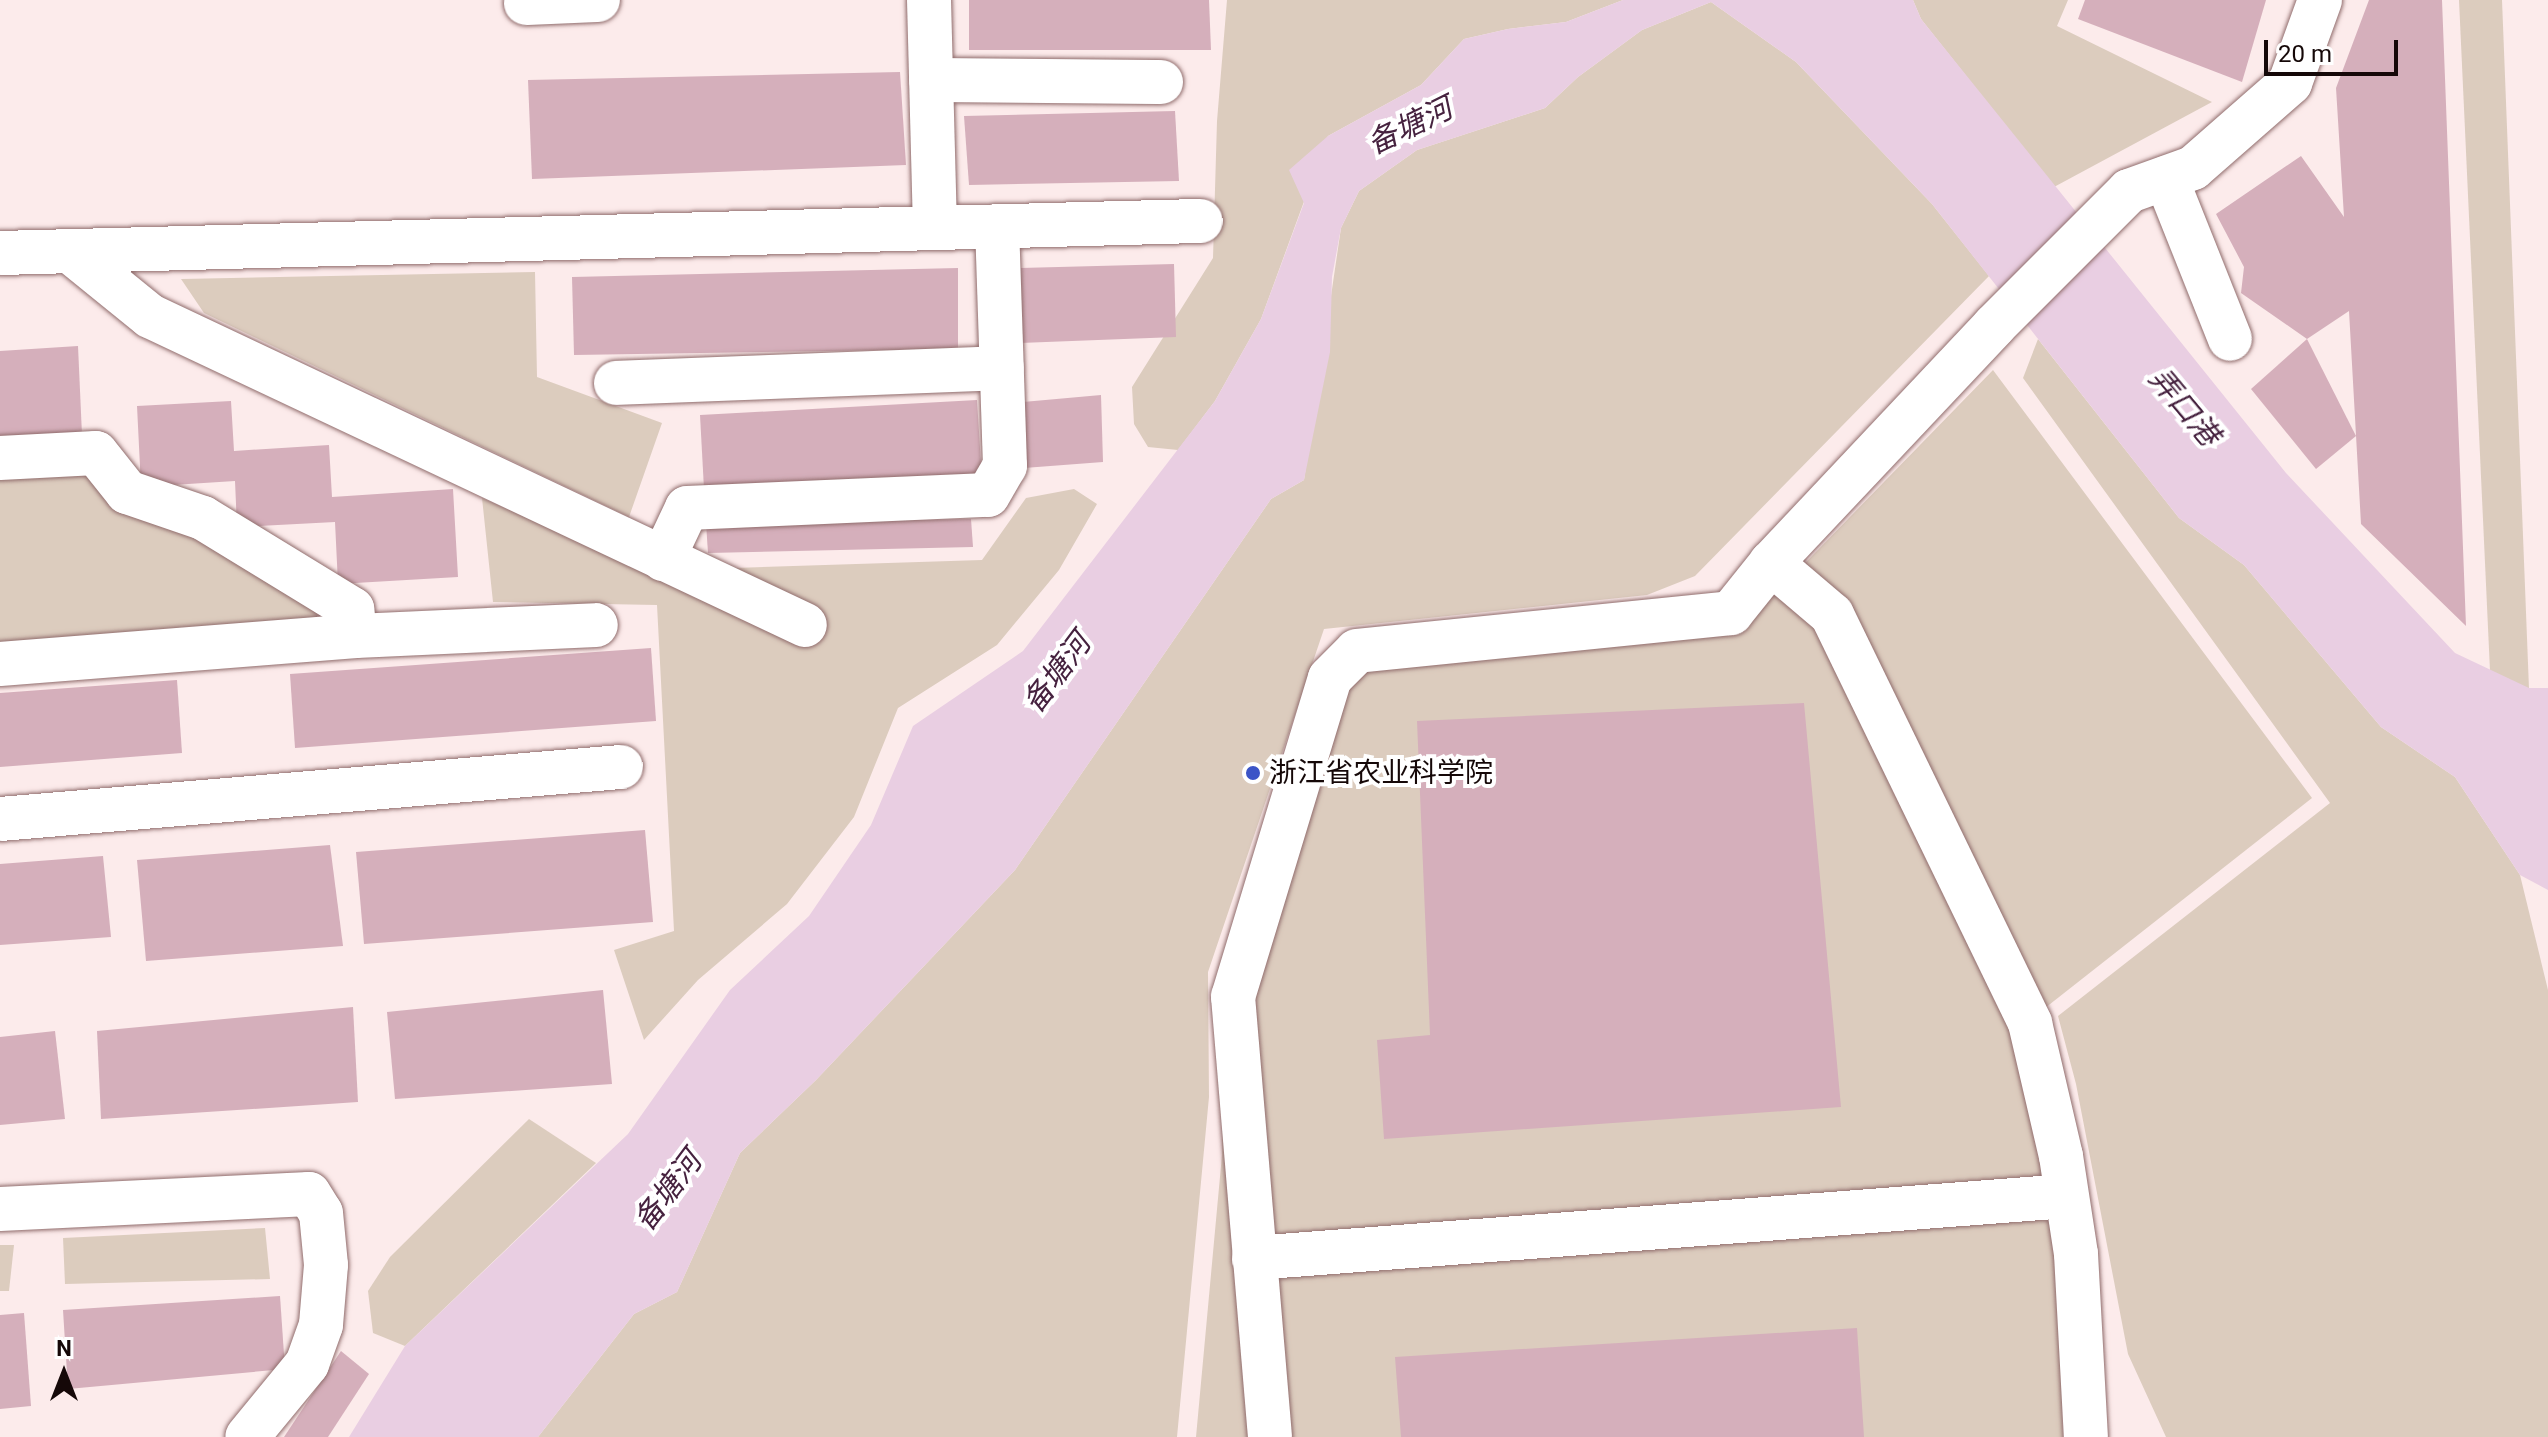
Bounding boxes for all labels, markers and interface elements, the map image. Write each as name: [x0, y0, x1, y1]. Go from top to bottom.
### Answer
scale bar: [2268, 24, 2402, 74]
text: 20 m: [2278, 40, 2332, 68]
water label: 备塘河: [1362, 90, 1458, 162]
water label: 弄口港: [2141, 361, 2227, 453]
water label: 备塘河: [1016, 626, 1098, 720]
place label: 浙江省农业科学院: [1269, 756, 1493, 790]
marker: 浙江省农业科学院: [1244, 764, 1262, 782]
water label: 备塘河: [627, 1144, 709, 1238]
north arrow: [24, 1333, 104, 1413]
text: N: [56, 1336, 72, 1361]

